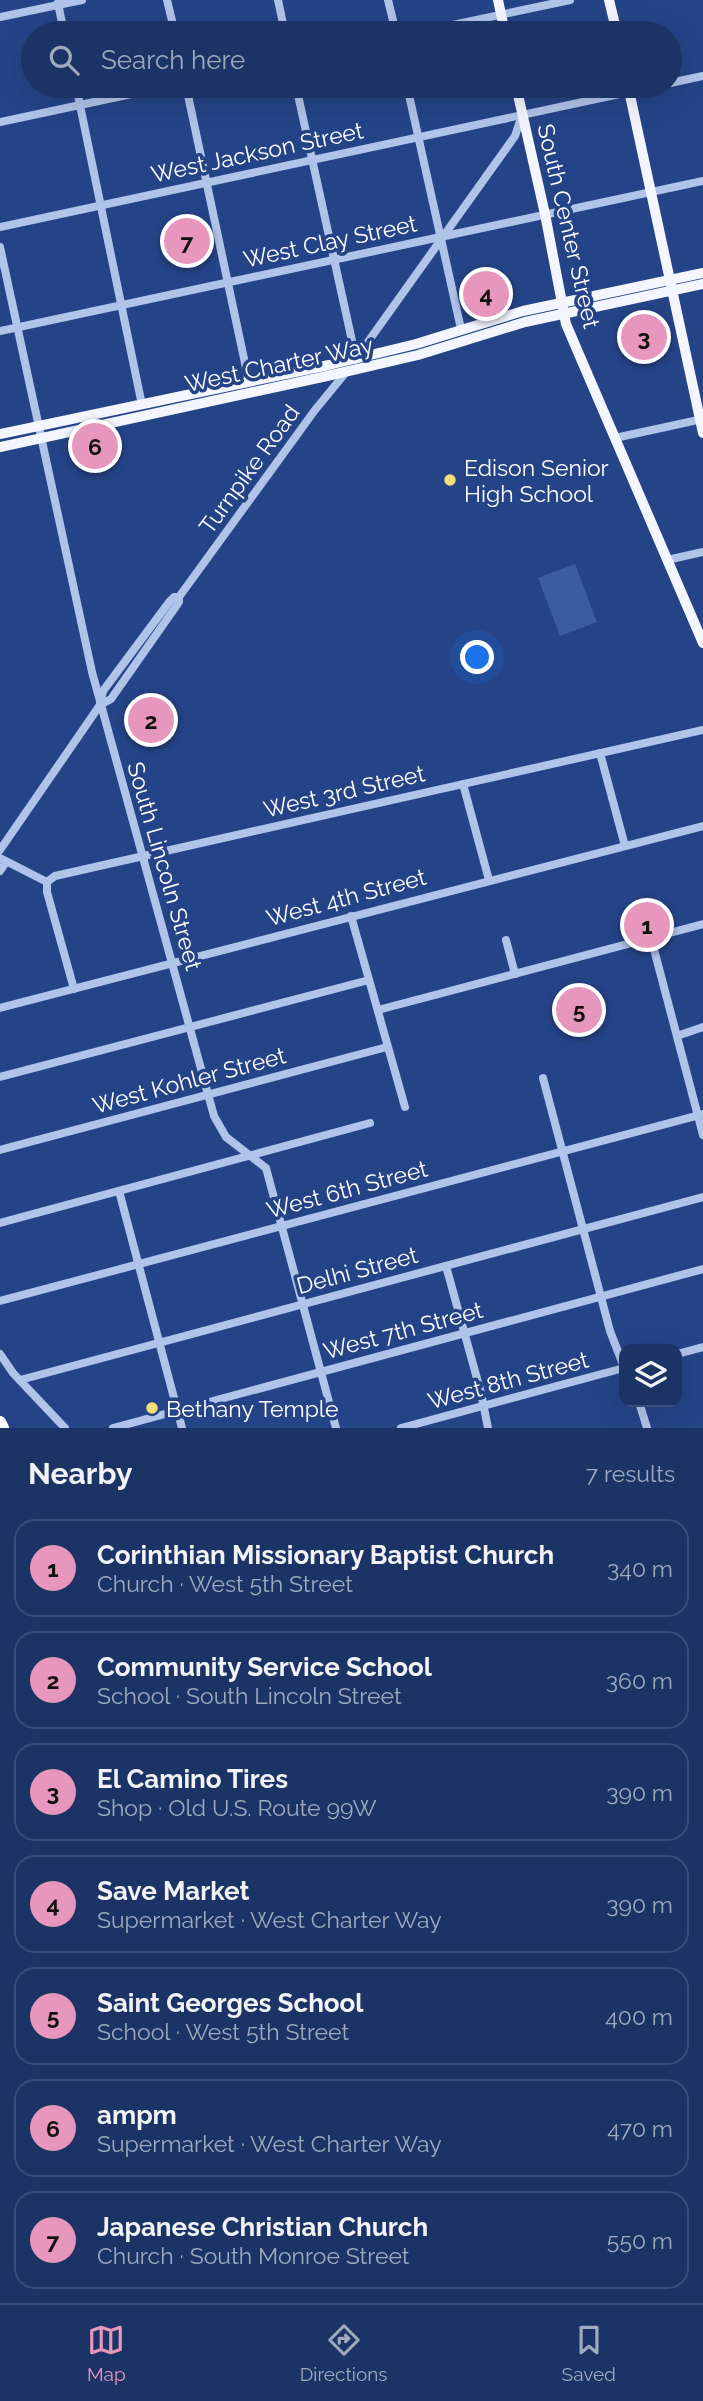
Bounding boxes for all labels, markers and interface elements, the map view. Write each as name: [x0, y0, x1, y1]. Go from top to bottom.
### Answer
search box: [21, 21, 682, 98]
icon: search: [45, 41, 83, 79]
text: Search here: [101, 45, 245, 75]
street label: West Jackson Street: [148, 116, 366, 188]
street label: South Center Street: [532, 121, 606, 331]
street label: West Clay Street: [241, 209, 419, 273]
pin: 7: [164, 215, 210, 267]
pin: 4: [463, 268, 509, 320]
pin: 3: [621, 311, 667, 363]
street label: West Charter Way: [182, 331, 376, 397]
street label: Turnpike Road: [193, 399, 305, 539]
pin: 6: [72, 420, 118, 472]
place label: Edison Senior High School: [464, 454, 609, 507]
marker: Edison Senior High School: [442, 472, 458, 488]
your location: [460, 640, 494, 674]
pin: 2: [128, 694, 174, 746]
street label: South Lincoln Street: [122, 759, 208, 974]
street label: West 3rd Street: [261, 759, 428, 823]
street label: West 4th Street: [263, 863, 429, 931]
pin: 1: [624, 899, 670, 951]
pin: 5: [556, 984, 602, 1036]
street label: West Kohler Street: [89, 1041, 289, 1119]
street label: West 6th Street: [264, 1154, 431, 1223]
street label: Delhi Street: [293, 1241, 421, 1299]
street label: West 7th Street: [320, 1296, 486, 1364]
map controls: [619, 1344, 682, 1407]
button: layers: [619, 1344, 682, 1407]
street label: West 8th Street: [425, 1346, 592, 1414]
place label: Bethany Temple: [166, 1395, 339, 1422]
marker: Bethany Temple: [144, 1400, 160, 1416]
text: Nearby: [28, 1456, 132, 1491]
text: 7 results: [586, 1460, 675, 1487]
text: Corinthian Missionary Baptist Church: [97, 1540, 554, 1570]
text: 1: [47, 1555, 59, 1582]
text: 340 m: [607, 1555, 673, 1582]
text: Church · West 5th Street: [97, 1570, 353, 1597]
text: Community Service School: [97, 1652, 432, 1682]
text: 2: [47, 1667, 59, 1694]
text: 360 m: [606, 1667, 673, 1694]
text: School · South Lincoln Street: [97, 1682, 402, 1709]
text: El Camino Tires: [97, 1764, 288, 1794]
text: 3: [47, 1779, 59, 1806]
text: 390 m: [606, 1779, 673, 1806]
text: Shop · Old U.S. Route 99W: [97, 1794, 377, 1821]
text: Save Market: [97, 1876, 250, 1906]
text: 4: [46, 1891, 60, 1918]
text: 390 m: [606, 1891, 673, 1918]
text: Supermarket · West Charter Way: [97, 1906, 442, 1933]
text: Saint Georges School: [97, 1988, 364, 2018]
text: 5: [47, 2003, 59, 2030]
text: 400 m: [605, 2003, 673, 2030]
text: School · West 5th Street: [97, 2018, 349, 2045]
text: ampm: [97, 2100, 177, 2130]
text: 6: [46, 2115, 60, 2142]
text: 470 m: [607, 2115, 673, 2142]
text: Supermarket · West Charter Way: [97, 2130, 442, 2157]
text: Japanese Christian Church: [97, 2212, 428, 2242]
text: 7: [47, 2227, 59, 2254]
text: 550 m: [607, 2227, 673, 2254]
text: Church · South Monroe Street: [97, 2242, 410, 2269]
tab: Map: [87, 2321, 126, 2385]
tab: Directions: [300, 2321, 388, 2385]
tab: Saved: [562, 2321, 616, 2385]

